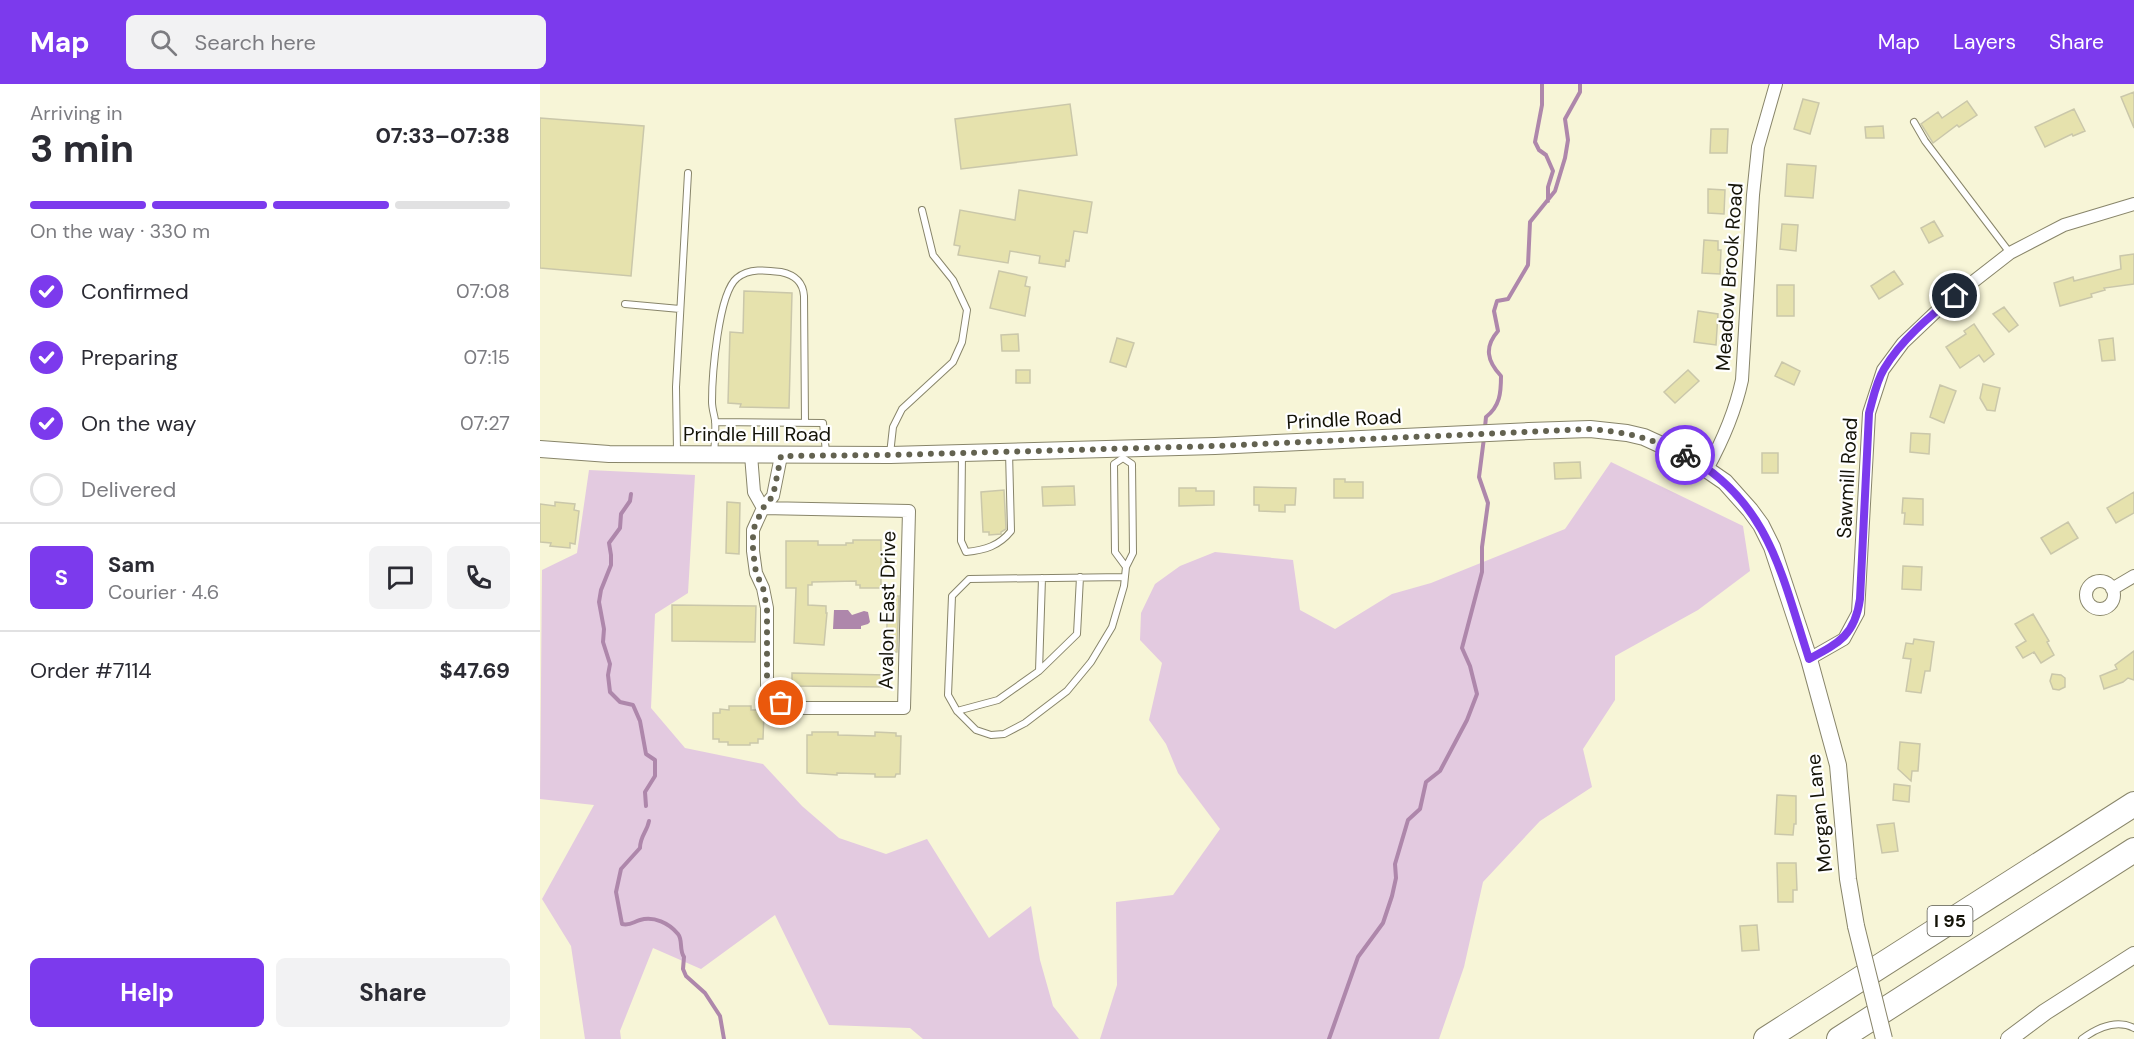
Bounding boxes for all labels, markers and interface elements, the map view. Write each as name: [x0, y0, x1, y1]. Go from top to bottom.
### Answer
search box: [126, 15, 546, 69]
text: Map: [30, 24, 90, 61]
icon: search: [147, 26, 180, 59]
text: Search here: [195, 28, 316, 57]
text: Map: [1878, 28, 1920, 56]
text: Layers: [1953, 28, 2016, 56]
text: Share: [2049, 28, 2104, 56]
text: Arriving in: [30, 100, 122, 126]
text: 07:33–07:38: [375, 121, 510, 150]
text: 3 min: [30, 123, 134, 174]
street label: Meadow Brook Road: [1709, 182, 1749, 372]
text: On the way · 330 m: [30, 218, 210, 244]
pin: [1929, 270, 1980, 321]
icon: check: [30, 275, 63, 308]
text: Confirmed: [81, 277, 189, 306]
text: 07:08: [456, 278, 510, 304]
icon: home: [1938, 279, 1971, 312]
icon: check: [30, 341, 63, 374]
text: Preparing: [81, 343, 178, 372]
text: 07:15: [463, 344, 510, 370]
street label: Prindle Road: [1286, 403, 1402, 435]
icon: check: [30, 407, 63, 440]
text: On the way: [81, 409, 196, 438]
text: 07:27: [460, 410, 510, 436]
street label: Sawmill Road: [1831, 417, 1863, 539]
street label: Prindle Hill Road: [683, 421, 831, 447]
courier: [1655, 425, 1715, 485]
icon: bike: [1669, 439, 1702, 472]
text: Delivered: [81, 475, 176, 504]
street label: Avalon East Drive: [873, 530, 901, 690]
button: chat: [369, 546, 432, 609]
button: phone: [447, 546, 510, 609]
text: Sam: [108, 550, 155, 579]
text: S: [55, 563, 68, 592]
text: Courier · 4.6: [108, 579, 219, 605]
text: Order #7114: [30, 656, 152, 685]
text: $47.69: [440, 656, 510, 685]
pin: [755, 677, 806, 728]
icon: bag: [764, 686, 797, 719]
street label: Morgan Lane: [1800, 752, 1838, 874]
road number: I 95: [1928, 906, 1972, 936]
button: Help: [30, 958, 264, 1027]
button: Share: [276, 958, 510, 1027]

